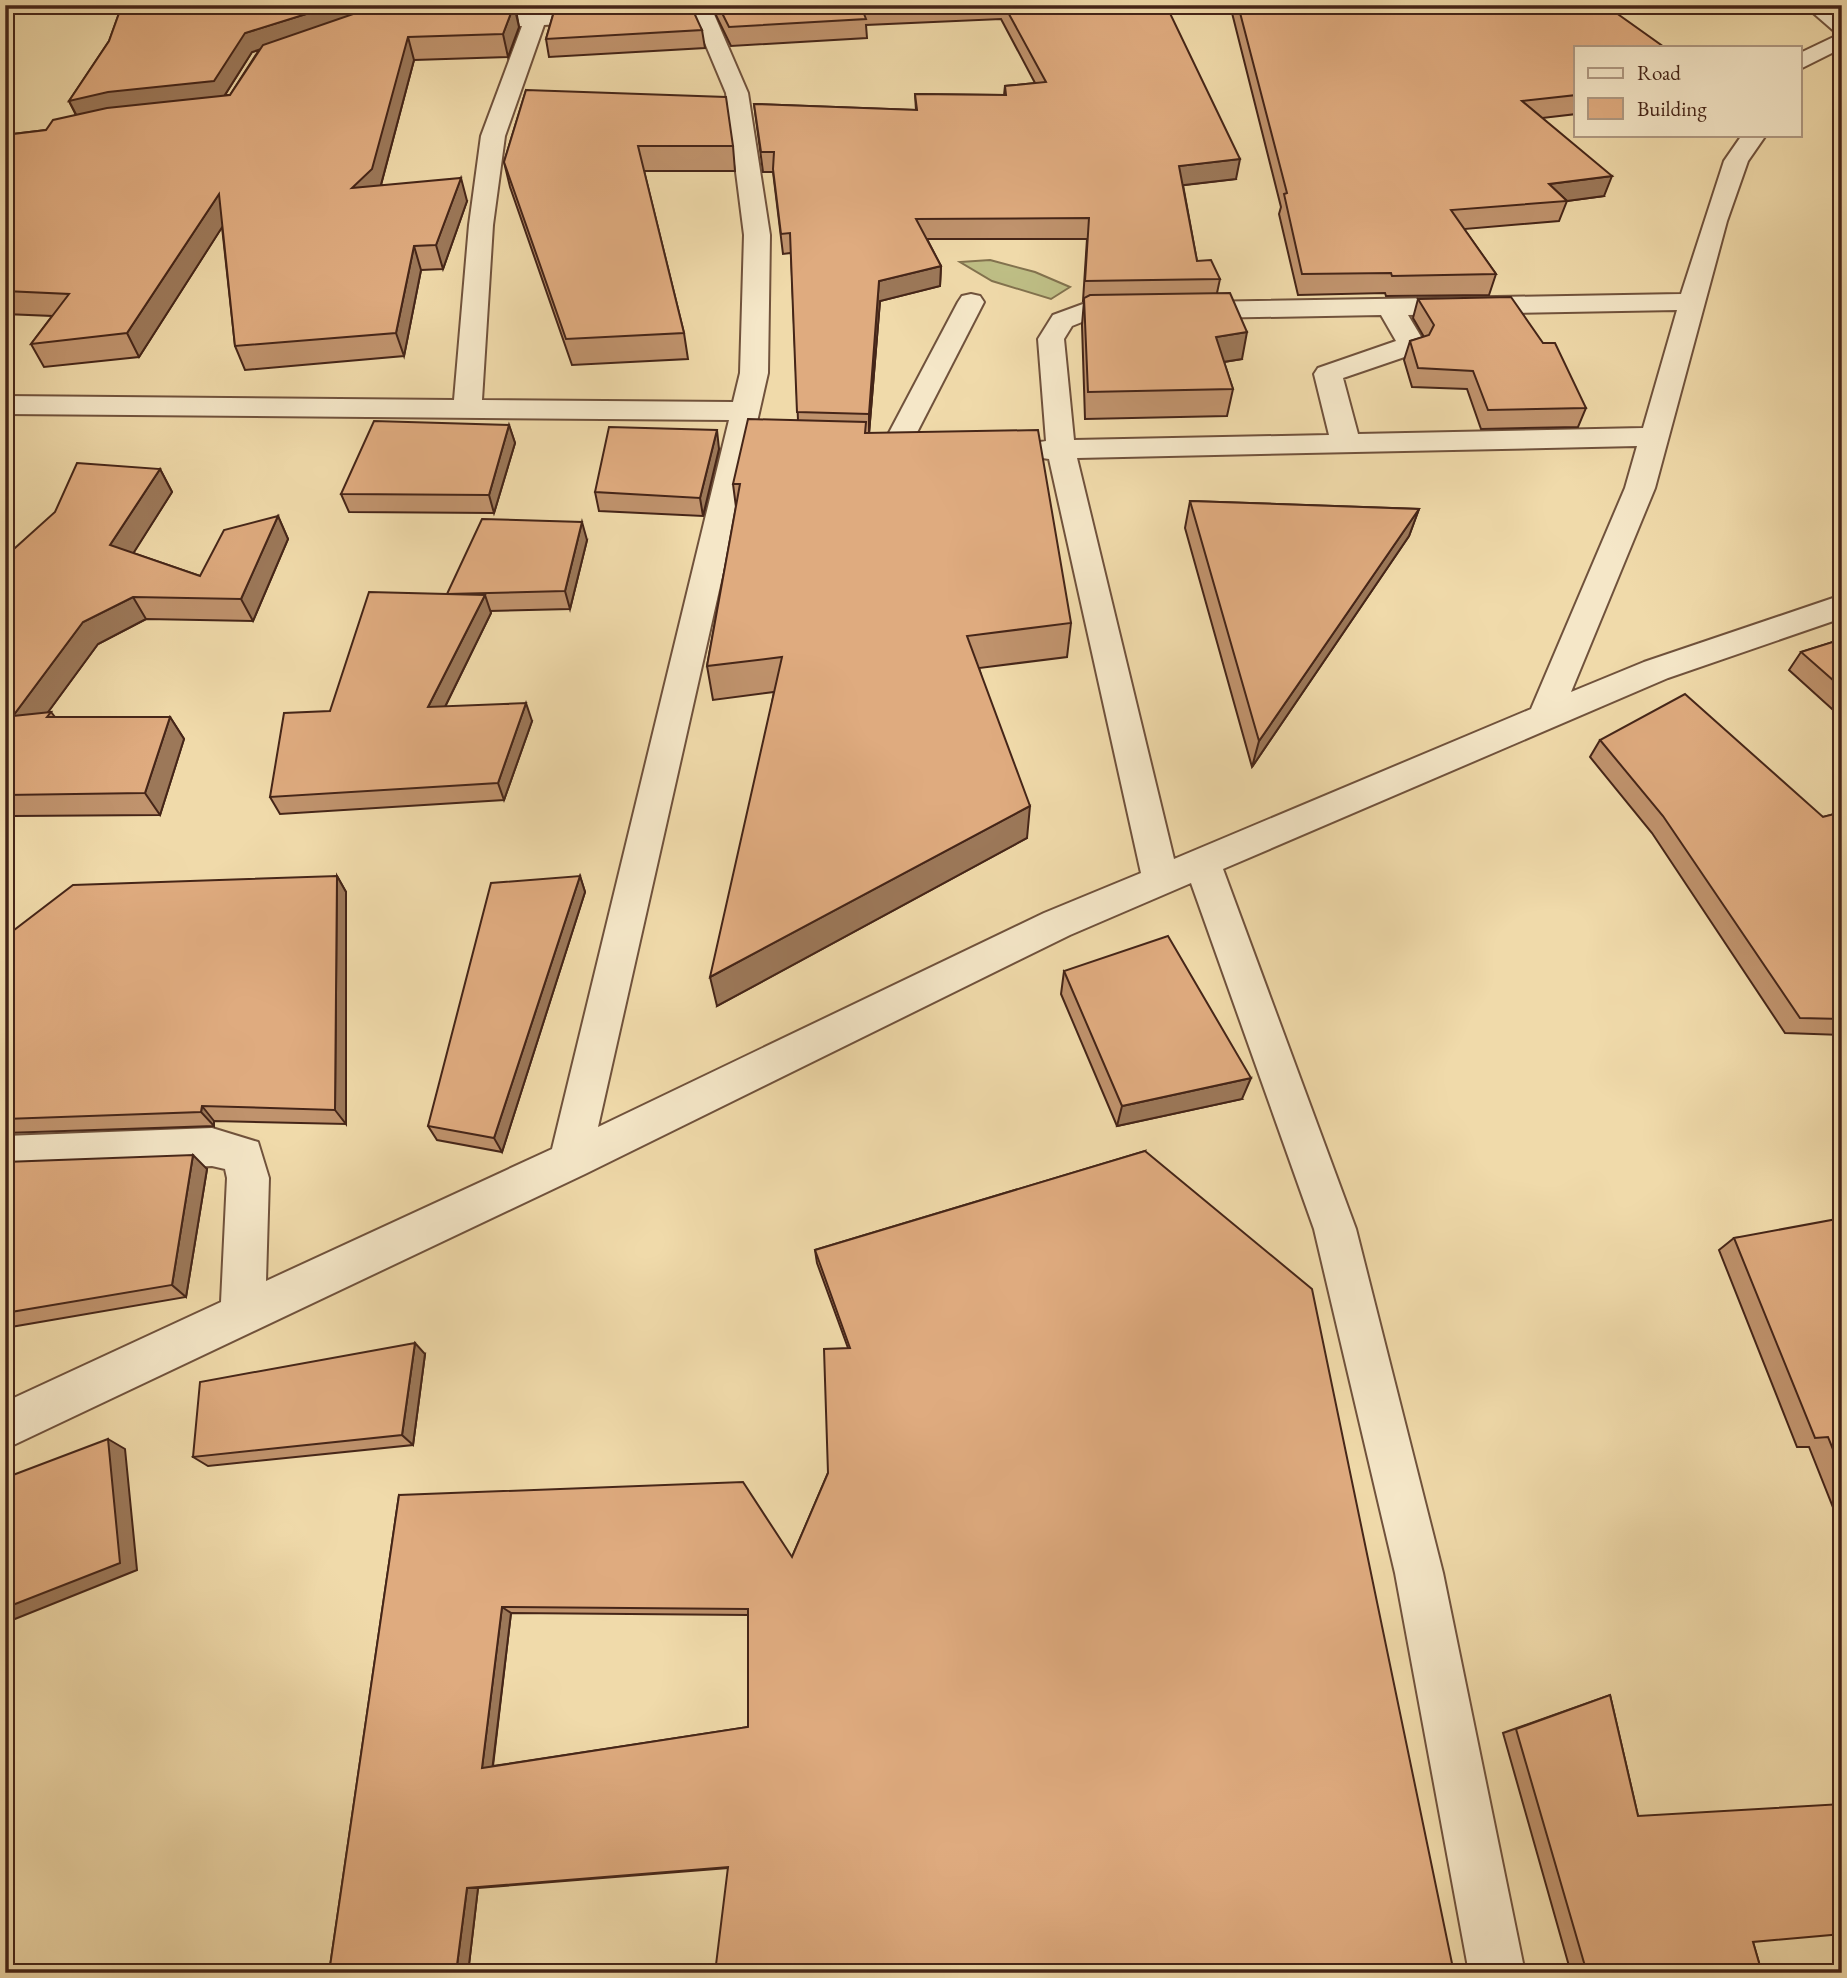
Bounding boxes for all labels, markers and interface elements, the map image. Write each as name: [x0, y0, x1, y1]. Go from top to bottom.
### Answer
legend: [1574, 46, 1801, 136]
text: Road: [1637, 59, 1681, 86]
text: Building: [1637, 95, 1707, 122]

